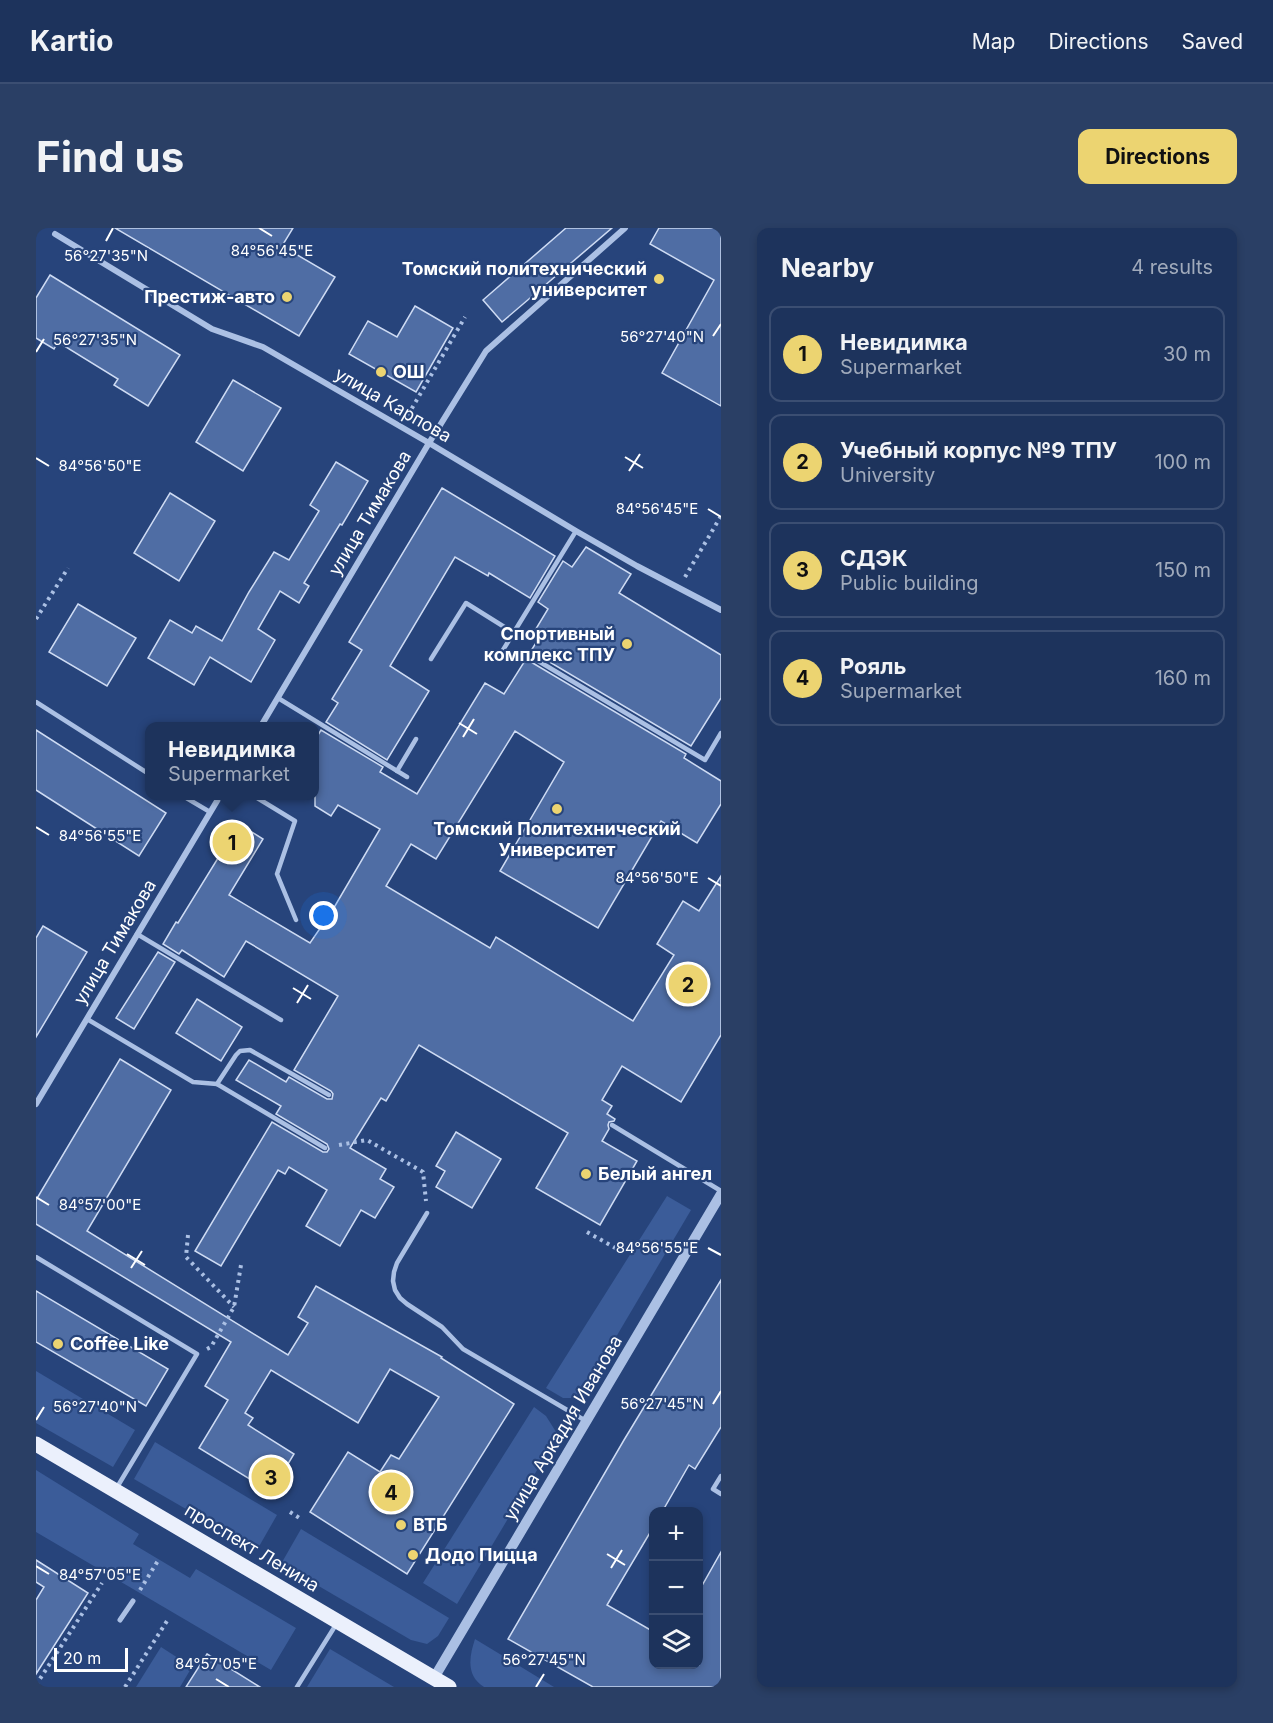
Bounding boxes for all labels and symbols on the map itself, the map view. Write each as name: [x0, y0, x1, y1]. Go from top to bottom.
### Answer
text: 84°56'45"E: [231, 241, 313, 260]
text: 56°27'35"N: [64, 246, 148, 265]
place label: Томский политехнический университет: [402, 258, 647, 300]
marker: Томский политехнический университет: [652, 272, 666, 286]
place label: Престиж-авто: [144, 286, 275, 307]
marker: Престиж-авто: [280, 290, 294, 304]
text: 56°27'40"N: [620, 327, 704, 346]
text: 56°27'35"N: [53, 330, 137, 349]
place label: ОШ: [393, 361, 425, 382]
street label: улица Карпова: [331, 363, 455, 446]
marker: ОШ: [374, 365, 388, 379]
street label: улица Тимакова: [324, 447, 415, 579]
text: 84°56'50"E: [58, 456, 142, 475]
text: 84°56'45"E: [616, 499, 698, 518]
place label: Спортивный комплекс ТПУ: [484, 623, 615, 665]
marker: Спортивный комплекс ТПУ: [620, 637, 634, 651]
marker: Томский Политехнический Университет: [550, 802, 564, 816]
place label: Томский Политехнический Университет: [433, 818, 681, 860]
pin: 1: [212, 820, 252, 864]
text: 84°56'55"E: [59, 826, 141, 845]
text: 84°56'50"E: [615, 868, 699, 887]
street label: улица Тимакова: [69, 876, 160, 1008]
your location: [309, 901, 338, 930]
pin: 2: [668, 962, 708, 1006]
place label: Белый ангел: [598, 1163, 712, 1184]
marker: Белый ангел: [579, 1167, 593, 1181]
text: 84°57'00"E: [59, 1195, 141, 1214]
text: 84°56'55"E: [616, 1238, 698, 1257]
street label: улица Аркадия Иванова: [499, 1331, 626, 1524]
place label: Coffee Like: [70, 1333, 169, 1354]
marker: Coffee Like: [51, 1337, 65, 1351]
text: 56°27'45"N: [620, 1394, 704, 1413]
text: 56°27'40"N: [53, 1397, 137, 1416]
pin: 3: [252, 1454, 290, 1500]
pin: 4: [372, 1470, 410, 1514]
street label: проспект Ленина: [181, 1499, 323, 1596]
place label: ВТБ: [413, 1514, 448, 1535]
marker: ВТБ: [394, 1518, 408, 1532]
place label: Додо Пицца: [425, 1544, 538, 1565]
marker: Додо Пицца: [406, 1548, 420, 1562]
text: 84°57'05"E: [59, 1565, 141, 1584]
scale bar: [54, 1645, 128, 1672]
text: 56°27'45"N: [502, 1650, 586, 1669]
text: 84°57'05"E: [175, 1654, 257, 1673]

